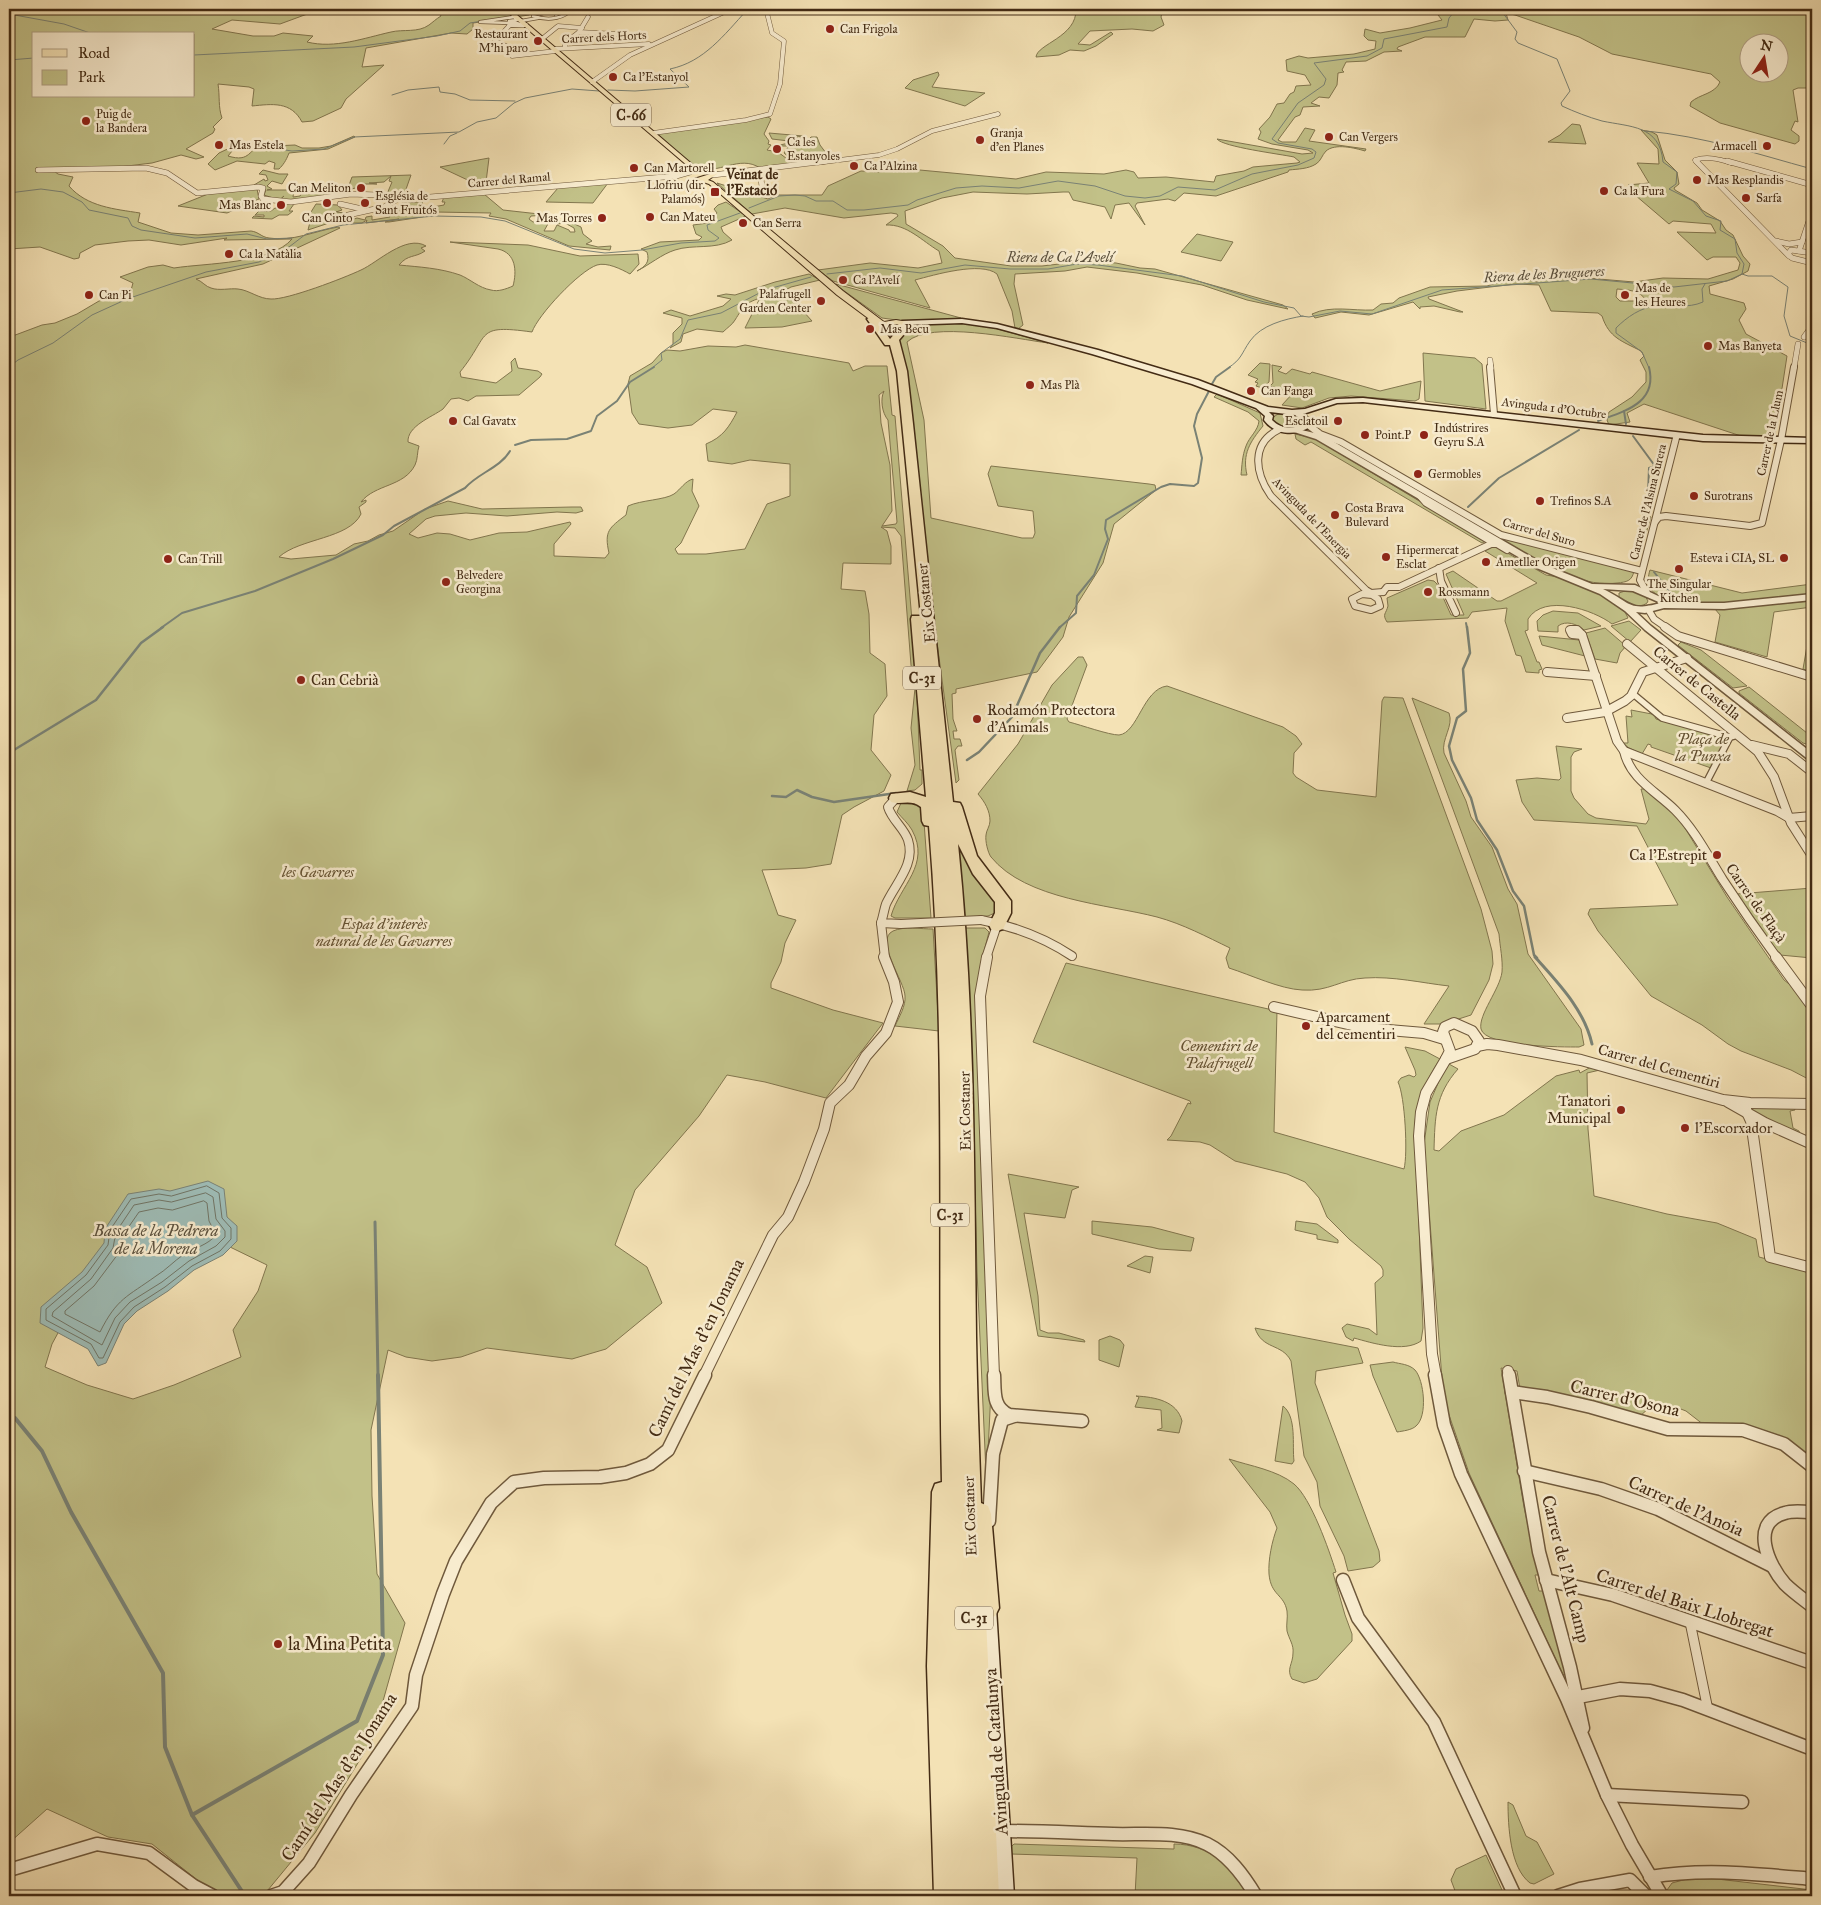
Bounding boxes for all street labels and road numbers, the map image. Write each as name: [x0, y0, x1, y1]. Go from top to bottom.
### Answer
street label: Carrer dels Horts: [561, 28, 647, 46]
road number: C-66: [611, 104, 651, 126]
street label: Carrer del Ramal: [467, 169, 552, 191]
street label: Carrer de la Llum: [1754, 389, 1786, 477]
street label: Avinguda 1 d'Octubre: [1500, 395, 1607, 422]
street label: Carrer de l'Alsina Surera: [1627, 442, 1669, 561]
street label: Avinguda de l'Energia: [1268, 474, 1355, 563]
street label: Carrer del Suro: [1501, 515, 1577, 549]
street label: Eix Costaner: [913, 562, 939, 644]
street label: Carrer de Castella: [1649, 642, 1745, 724]
road number: C-31: [903, 666, 941, 690]
street label: Carrer de Flaçà: [1722, 860, 1790, 947]
street label: Carrer del Cementiri: [1596, 1040, 1722, 1092]
street label: Eix Costaner: [955, 1071, 975, 1151]
road number: C-31: [931, 1204, 969, 1226]
street label: Camí del Mas d'en Jonama: [643, 1255, 750, 1441]
street label: Carrer d'Osona: [1568, 1375, 1682, 1421]
street label: Carrer de l'Anoia: [1625, 1471, 1747, 1541]
street label: Eix Costaner: [960, 1475, 980, 1556]
street label: Carrer de l'Alt Camp: [1537, 1493, 1595, 1645]
street label: Carrer del Baix Llobregat: [1593, 1564, 1777, 1643]
road number: C-31: [955, 1606, 993, 1630]
street label: Avinguda de Catalunya: [979, 1667, 1014, 1837]
street label: Camí del Mas d'en Jonama: [276, 1688, 403, 1866]

